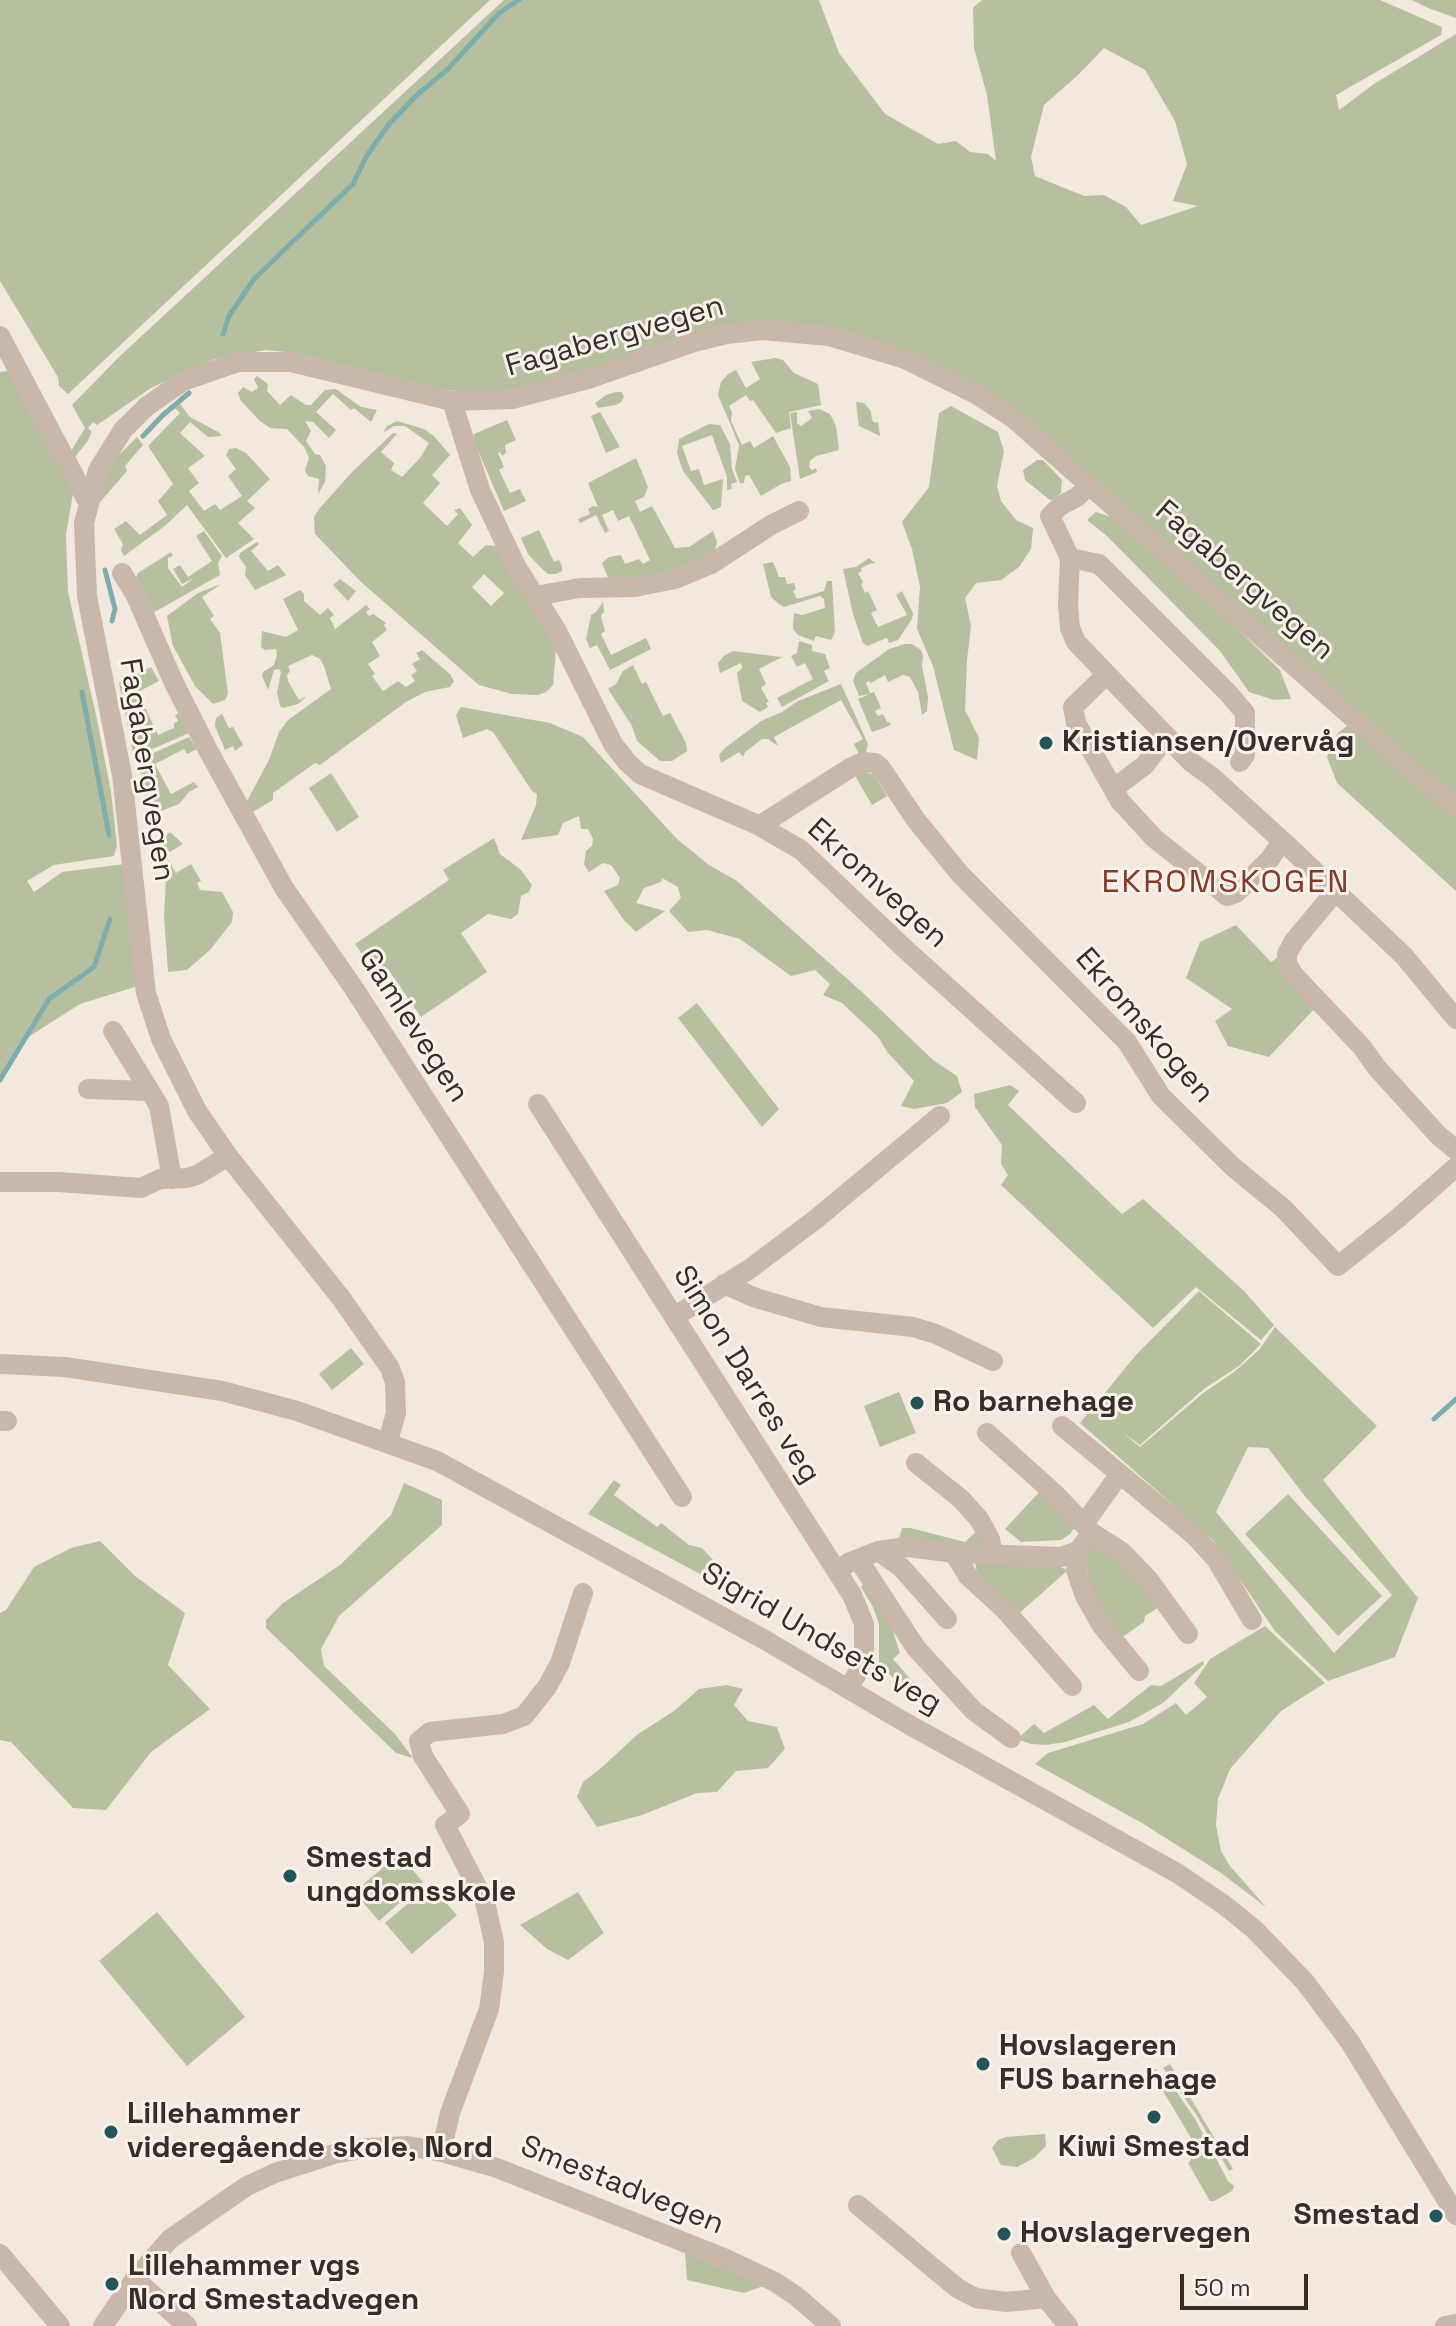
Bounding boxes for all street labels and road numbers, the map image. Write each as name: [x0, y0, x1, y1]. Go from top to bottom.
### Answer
street label: Fagabergvegen: [502, 289, 728, 385]
street label: Fagabergvegen: [1147, 494, 1341, 668]
street label: Fagabergvegen: [111, 656, 181, 884]
street label: Ekromvegen: [799, 812, 955, 956]
street label: Ekromskogen: [1067, 941, 1221, 1111]
street label: Gamlevegen: [350, 942, 476, 1110]
street label: Simon Darres veg: [665, 1260, 827, 1490]
street label: Sigrid Undsets veg: [695, 1556, 947, 1722]
street label: Smestadvegen: [515, 2129, 729, 2243]

